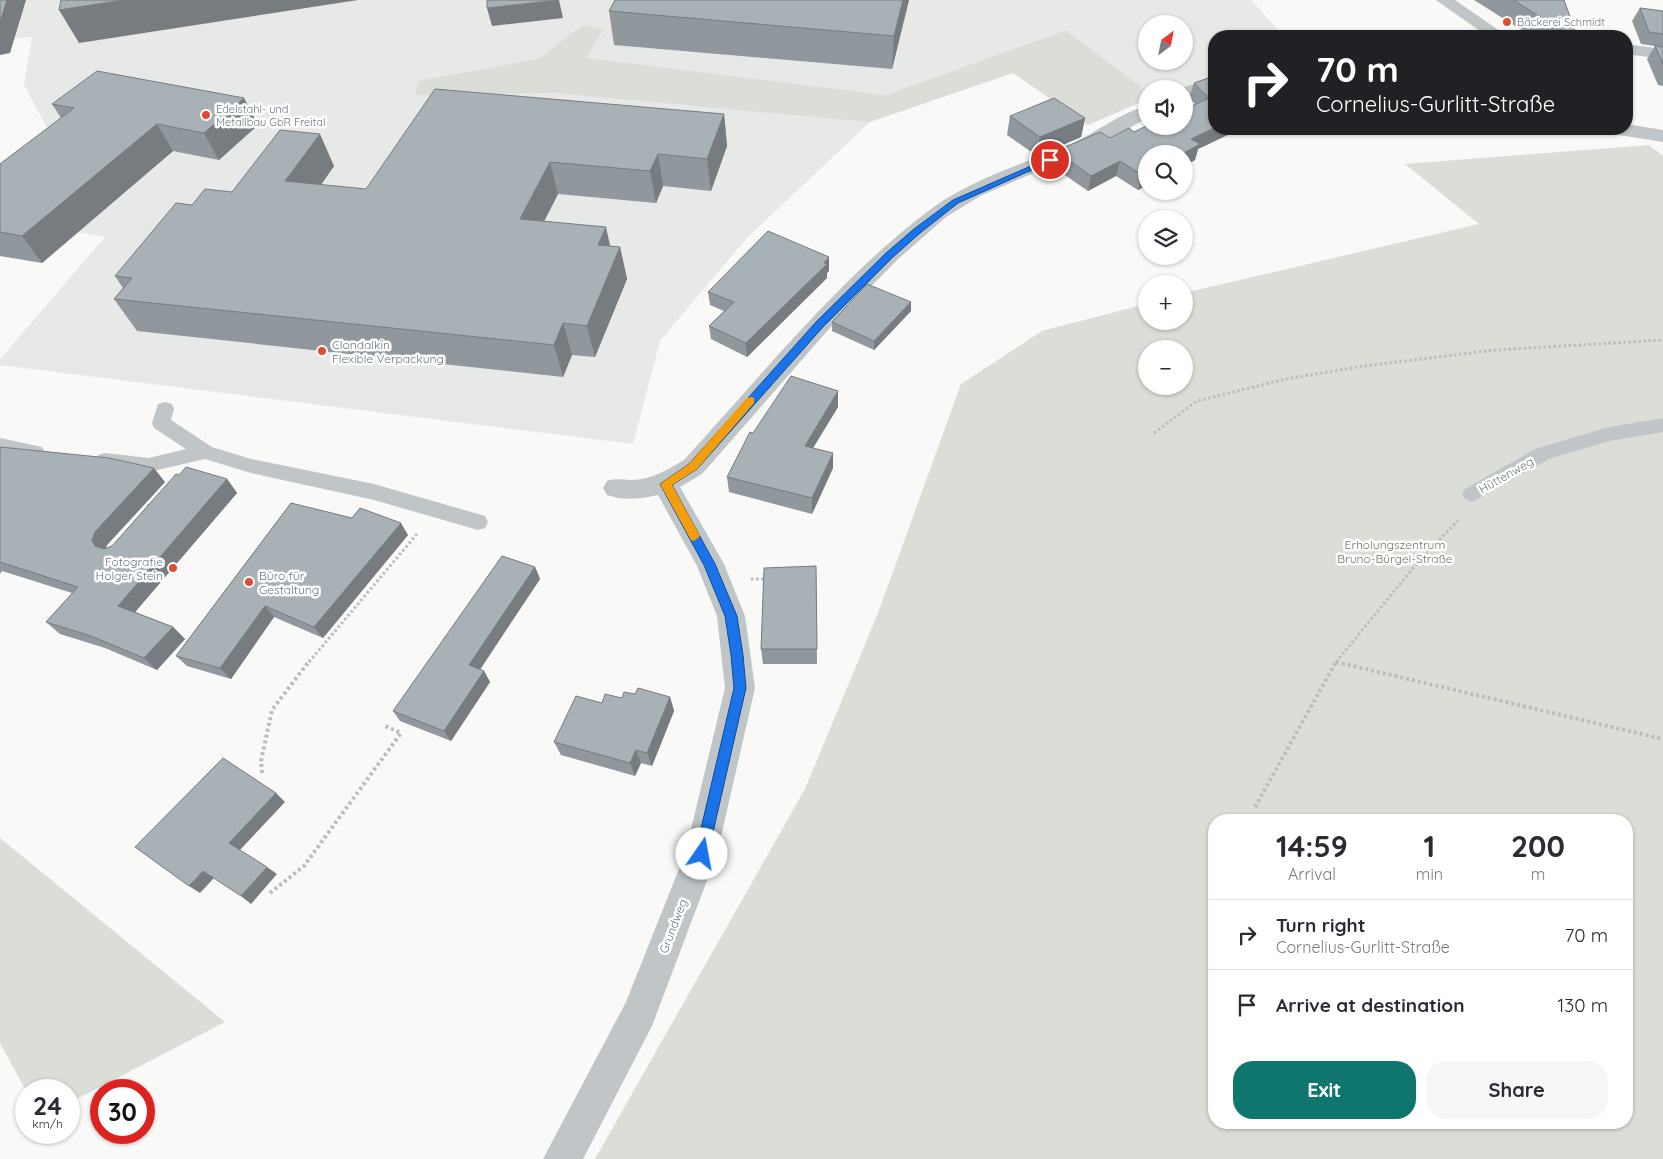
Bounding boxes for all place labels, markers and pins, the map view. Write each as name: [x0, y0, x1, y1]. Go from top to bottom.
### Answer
place label: Bäckerei Schmidt: [1517, 15, 1605, 29]
marker: Bäckerei Schmidt: [1501, 16, 1513, 28]
place label: Edelstahl- und Metallbau GbR Freital: [216, 102, 326, 129]
marker: Edelstahl- und Metallbau GbR Freital: [200, 109, 212, 121]
pin: [1029, 139, 1071, 181]
place label: Clondalkin Flexible Verpackung: [332, 337, 444, 366]
marker: Clondalkin Flexible Verpackung: [316, 345, 328, 357]
place label: Fotografie Holger Stein: [96, 554, 163, 583]
marker: Fotografie Holger Stein: [167, 562, 179, 574]
place label: Büro für Gestaltung: [259, 568, 319, 597]
marker: Büro für Gestaltung: [243, 576, 255, 588]

